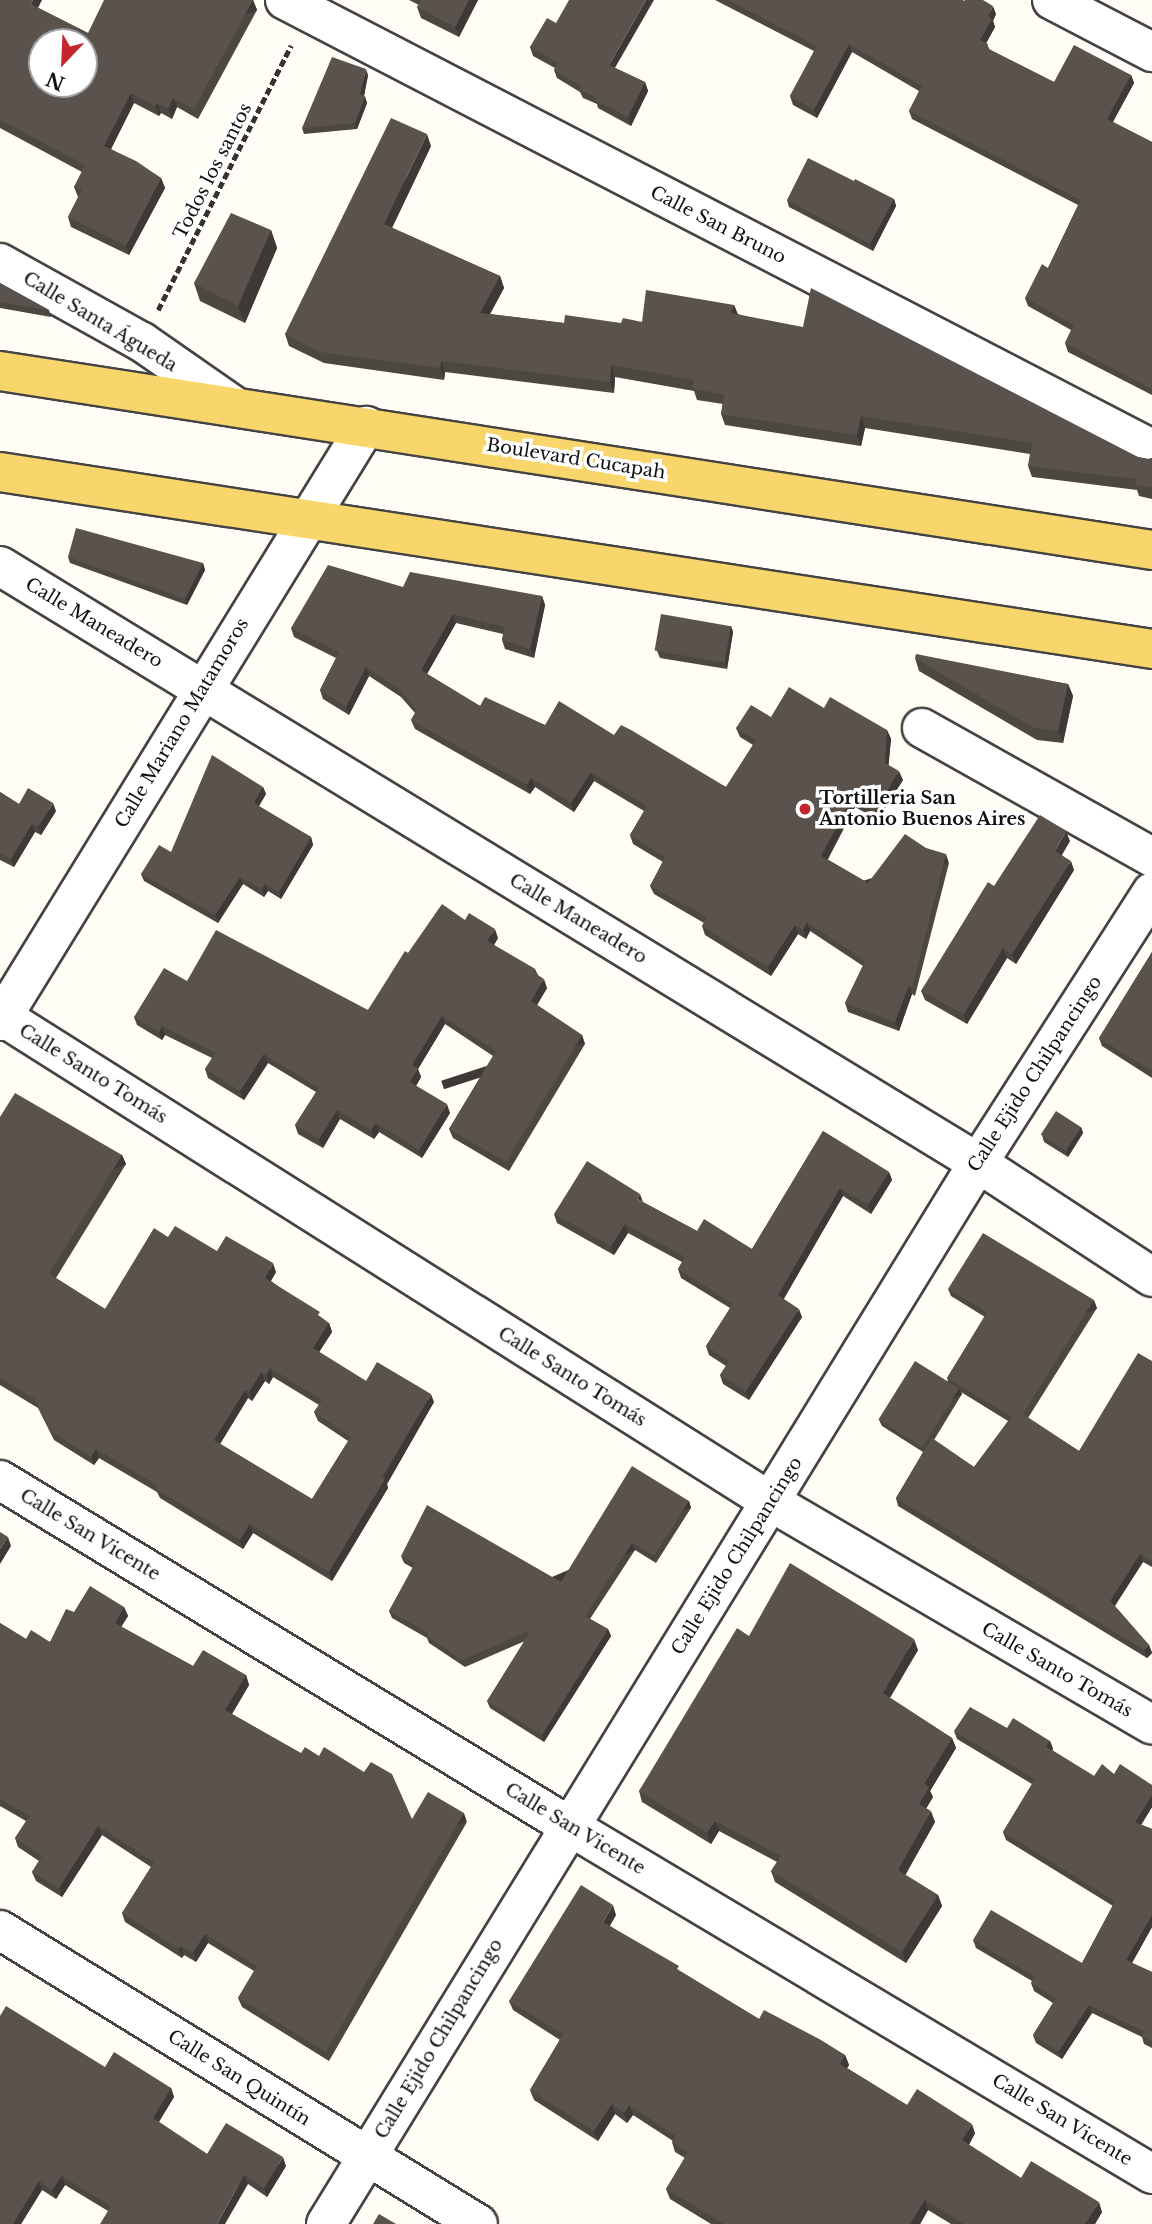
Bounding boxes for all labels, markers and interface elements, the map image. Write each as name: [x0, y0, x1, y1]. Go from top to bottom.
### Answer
north arrow: [28, 28, 98, 98]
text: N: [43, 67, 68, 95]
street label: Todos los santos: [169, 99, 257, 243]
street label: Calle San Bruno: [647, 181, 789, 269]
street label: Calle Santa Águeda: [19, 267, 181, 377]
street label: Boulevard Cucapah: [485, 434, 667, 484]
street label: Calle Maneadero: [21, 573, 167, 673]
street label: Calle Mariano Matamoros: [111, 614, 253, 832]
place label: Tortilleria San Antonio Buenos Aires: [819, 788, 1026, 830]
marker: Tortilleria San Antonio Buenos Aires: [797, 801, 813, 817]
street label: Calle Maneadero: [505, 869, 651, 969]
street label: Calle Ejido Chilpancingo: [963, 972, 1107, 1176]
street label: Calle Santo Tomás: [15, 1020, 171, 1128]
street label: Calle Santo Tomás: [494, 1323, 650, 1431]
street label: Calle Ejido Chilpancingo: [667, 1453, 807, 1659]
street label: Calle San Vicente: [16, 1484, 164, 1586]
street label: Calle Santo Tomás: [978, 1618, 1136, 1722]
street label: Calle San Vicente: [501, 1778, 649, 1880]
street label: Calle Ejido Chilpancingo: [371, 1935, 507, 2143]
street label: Calle San Quintín: [164, 2025, 314, 2131]
street label: Calle San Vicente: [988, 2069, 1136, 2171]

